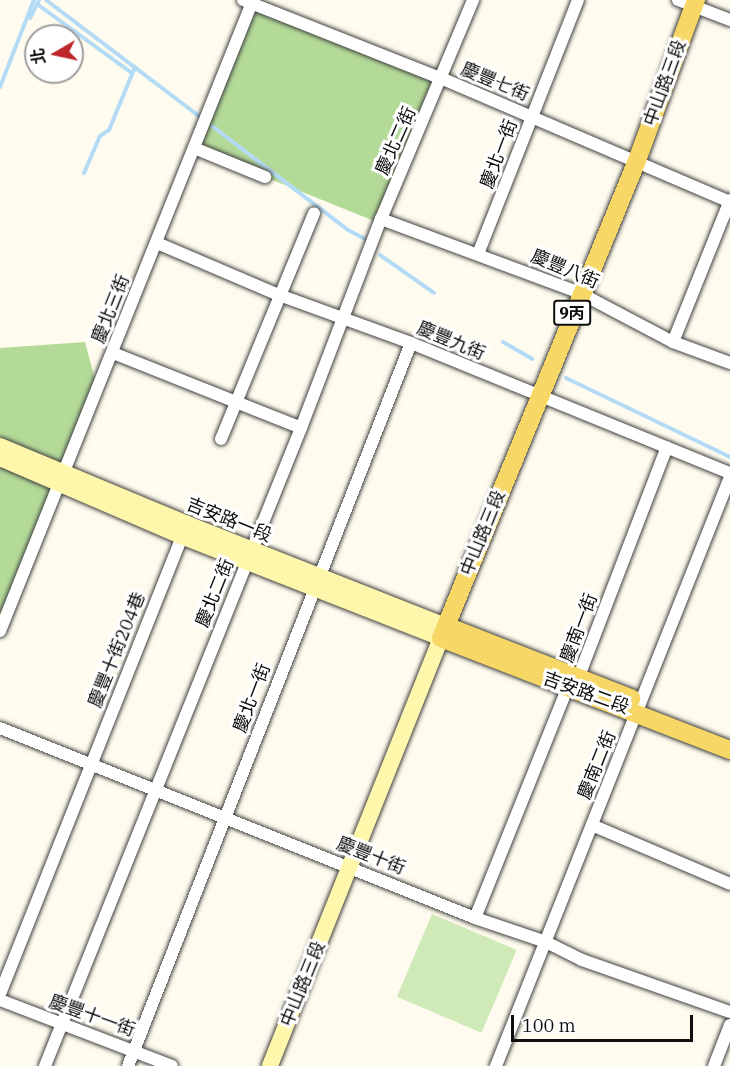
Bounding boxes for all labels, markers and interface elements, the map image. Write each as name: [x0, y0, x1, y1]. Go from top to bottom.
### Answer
north arrow: [24, 24, 84, 84]
street label: 中山路三段: [639, 37, 691, 129]
text: 北: [27, 47, 49, 66]
street label: 慶豐七街: [458, 58, 532, 106]
street label: 慶北二街: [371, 104, 421, 178]
street label: 慶北一街: [476, 117, 522, 191]
street label: 慶豐八街: [528, 245, 602, 293]
street label: 慶北三街: [88, 272, 134, 346]
road number: 9丙: [552, 300, 592, 326]
street label: 慶豐九街: [414, 317, 488, 365]
street label: 中山路三段: [456, 487, 510, 579]
street label: 吉安路一段: [183, 493, 275, 547]
street label: 慶北二街: [192, 556, 238, 630]
street label: 慶豐十街204巷: [84, 589, 150, 711]
street label: 慶南一街: [556, 591, 602, 665]
street label: 慶北一街: [229, 661, 275, 735]
street label: 吉安路二段: [540, 667, 632, 719]
street label: 慶南二街: [574, 728, 620, 802]
street label: 慶豐十街: [334, 833, 408, 879]
street label: 中山路三段: [276, 938, 330, 1030]
street label: 慶豐十一街: [46, 990, 138, 1042]
scale bar: [514, 1003, 696, 1041]
text: 100 m: [522, 1014, 576, 1037]

